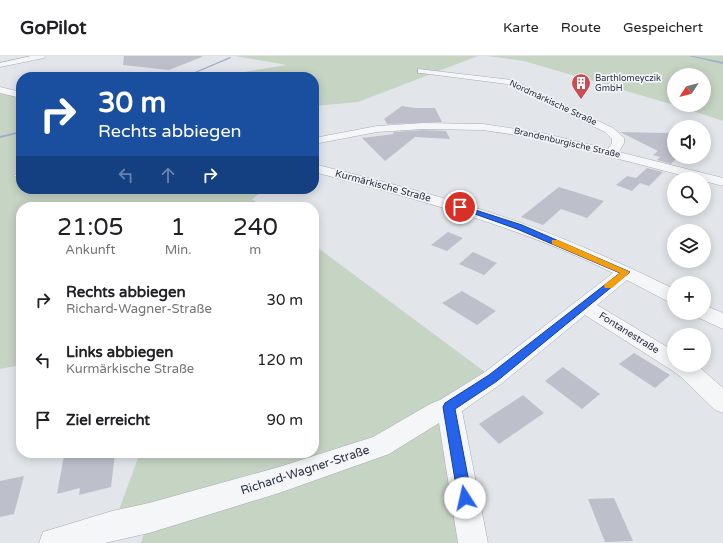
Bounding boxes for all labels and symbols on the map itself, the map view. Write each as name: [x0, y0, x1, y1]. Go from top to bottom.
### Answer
north arrow: [667, 68, 711, 112]
building icon: Barthlomeyczik GmbH: [570, 72, 592, 100]
place label: Barthlomeyczik GmbH: [595, 73, 661, 94]
street label: Nordmärkische Straße: [507, 78, 599, 128]
street label: Brandenburgische Straße: [513, 125, 621, 161]
street label: Kurmärkische Straße: [334, 167, 433, 205]
pin: [443, 190, 477, 224]
street label: Fontanestraße: [597, 310, 662, 356]
street label: Richard-Wagner-Straße: [239, 442, 371, 497]
position arrow: [444, 477, 486, 519]

